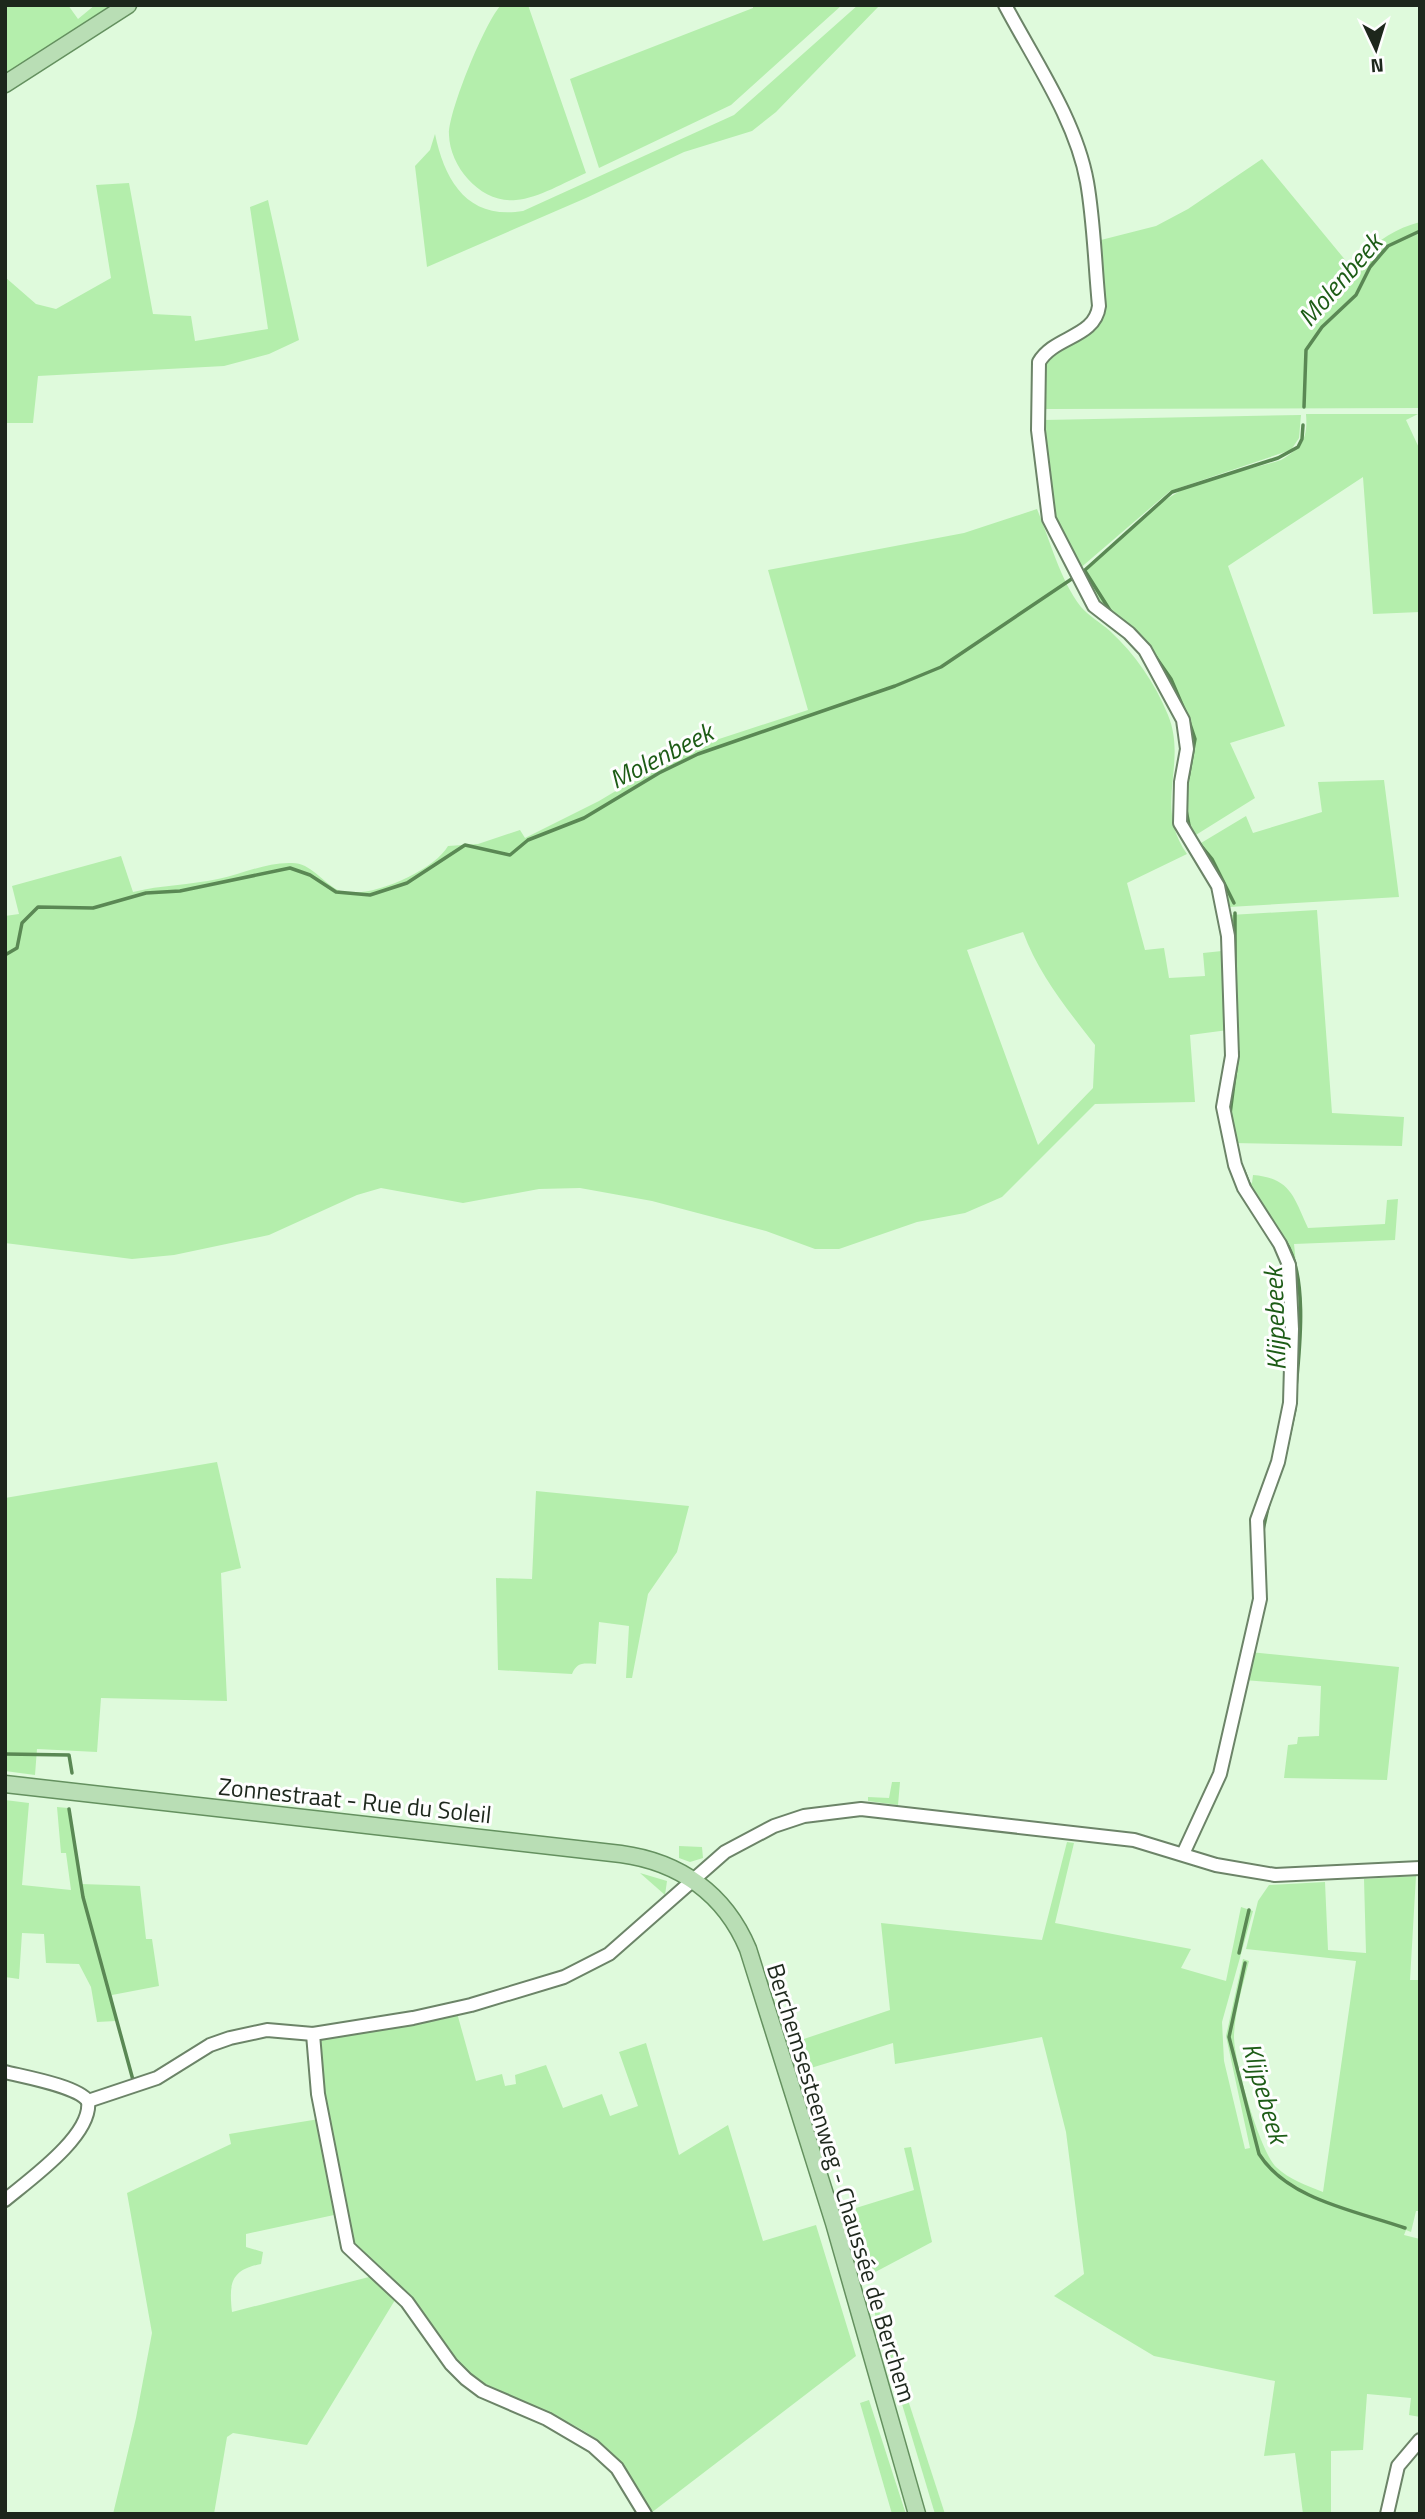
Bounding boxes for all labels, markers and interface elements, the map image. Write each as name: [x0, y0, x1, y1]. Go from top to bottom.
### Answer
north arrow: [1341, 14, 1411, 84]
text: N: [1370, 52, 1385, 81]
water label: Molenbeek: [1288, 222, 1393, 335]
water label: Molenbeek: [602, 711, 723, 798]
water label: Klijpebeek: [1253, 1263, 1296, 1371]
street label: Zonnestraat - Rue du Soleil: [217, 1768, 493, 1832]
street label: Berchemsesteenweg - Chaussée de Berchem: [758, 1959, 926, 2407]
water label: Klijpebeek: [1232, 2038, 1299, 2151]

